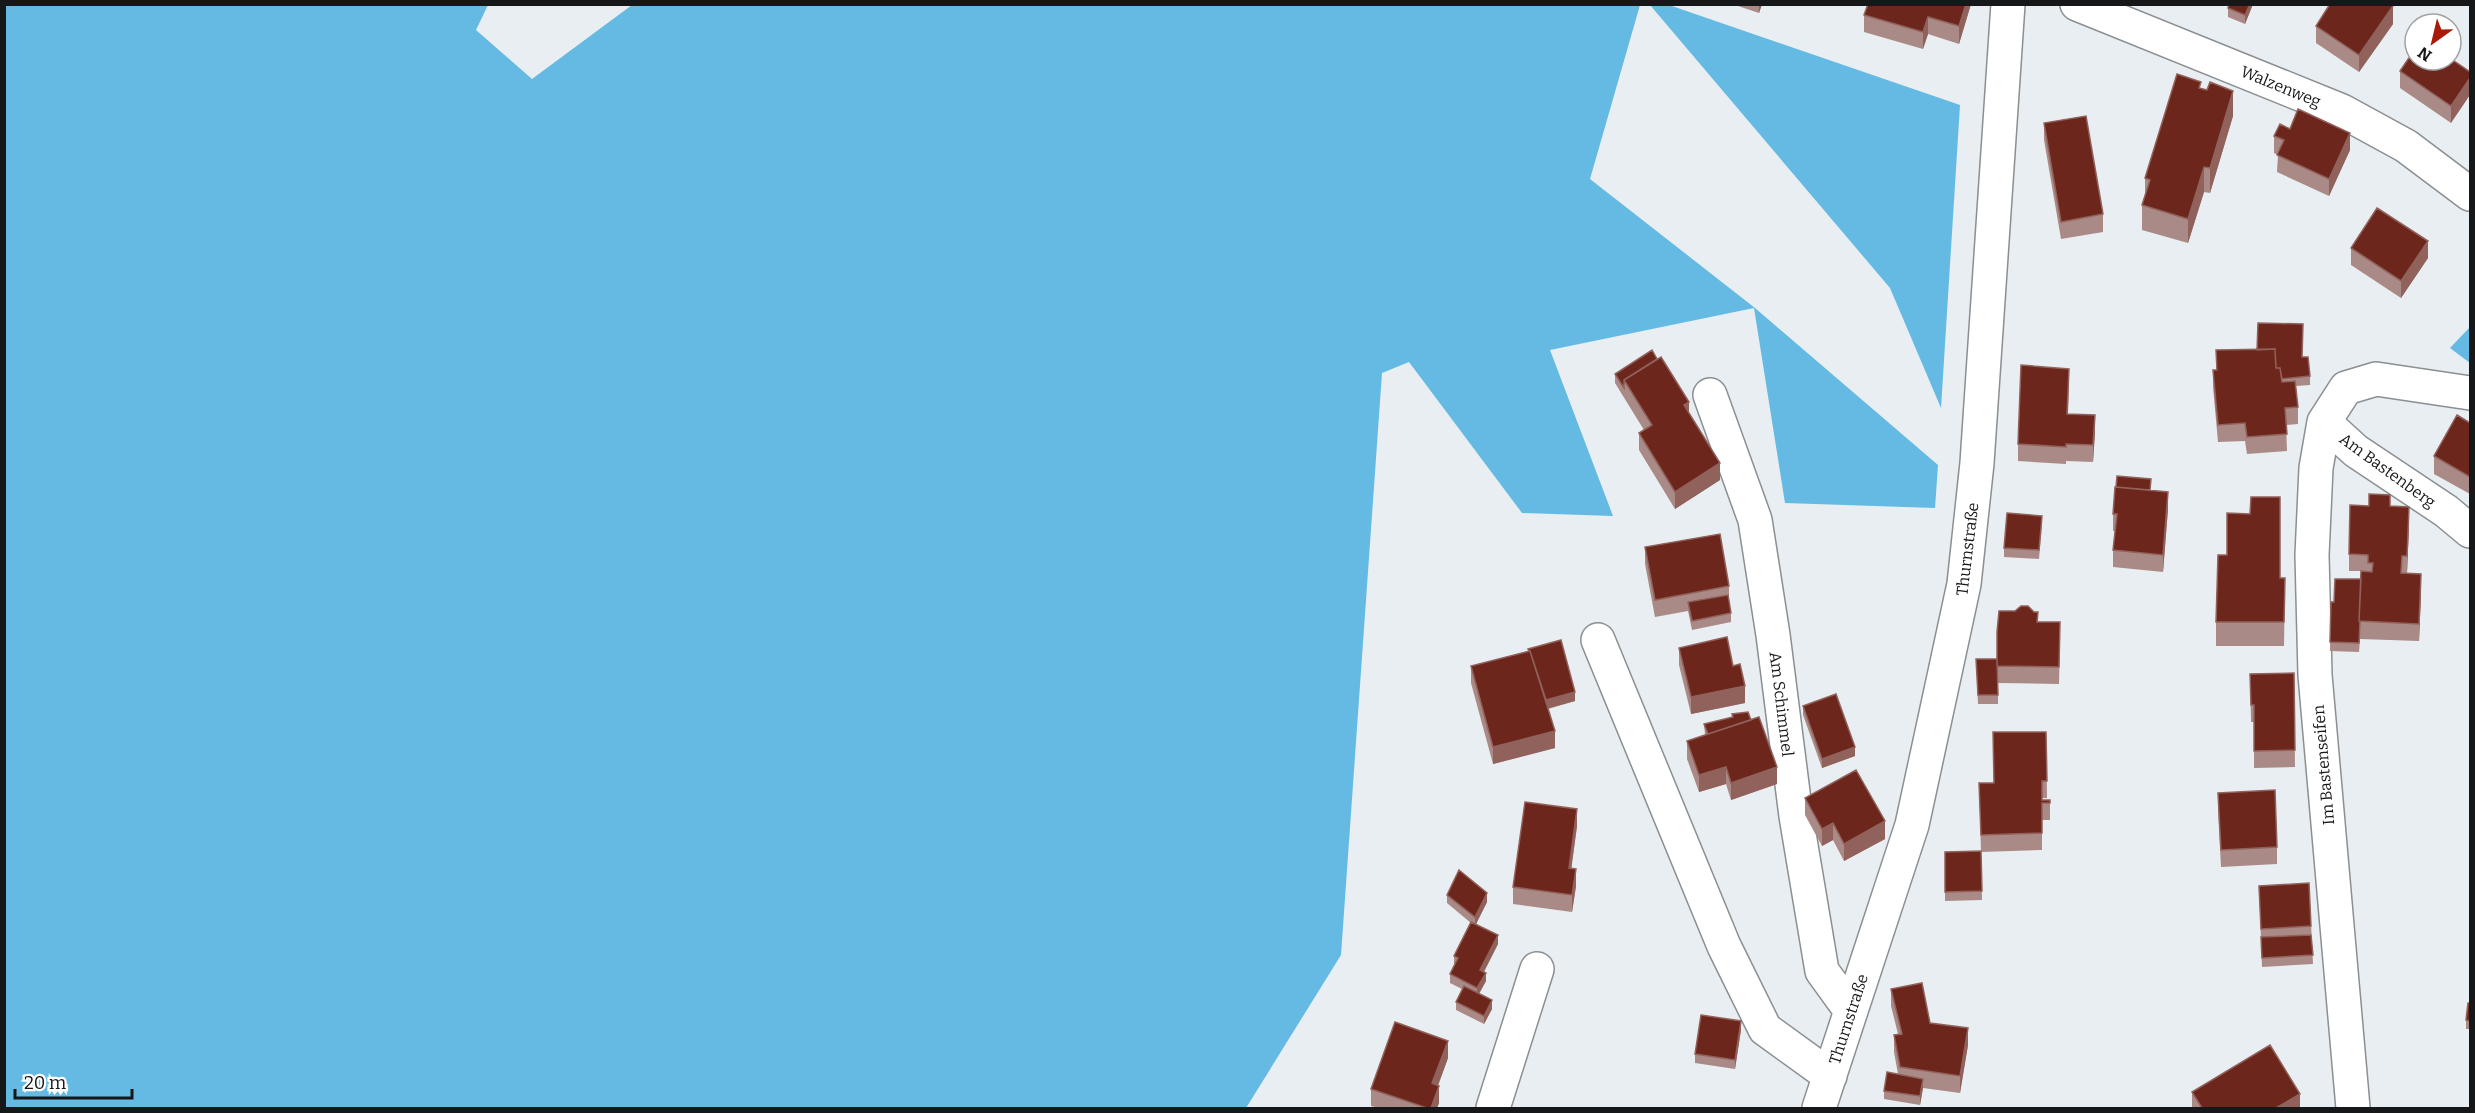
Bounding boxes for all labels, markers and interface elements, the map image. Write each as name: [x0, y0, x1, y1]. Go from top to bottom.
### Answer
north arrow: [2403, 12, 2463, 72]
text: N: [2414, 43, 2435, 65]
street label: Walzenweg: [2238, 62, 2324, 111]
street label: Am Bastenberg: [2336, 429, 2439, 512]
street label: Thurnstraße: [1952, 501, 1983, 597]
street label: Am Schimmel: [1766, 651, 1797, 758]
street label: Im Bastenseifen: [2309, 704, 2338, 826]
street label: Thurnstraße: [1825, 972, 1872, 1067]
scale bar: [15, 1062, 132, 1100]
text: 20 m: [24, 1072, 66, 1094]

